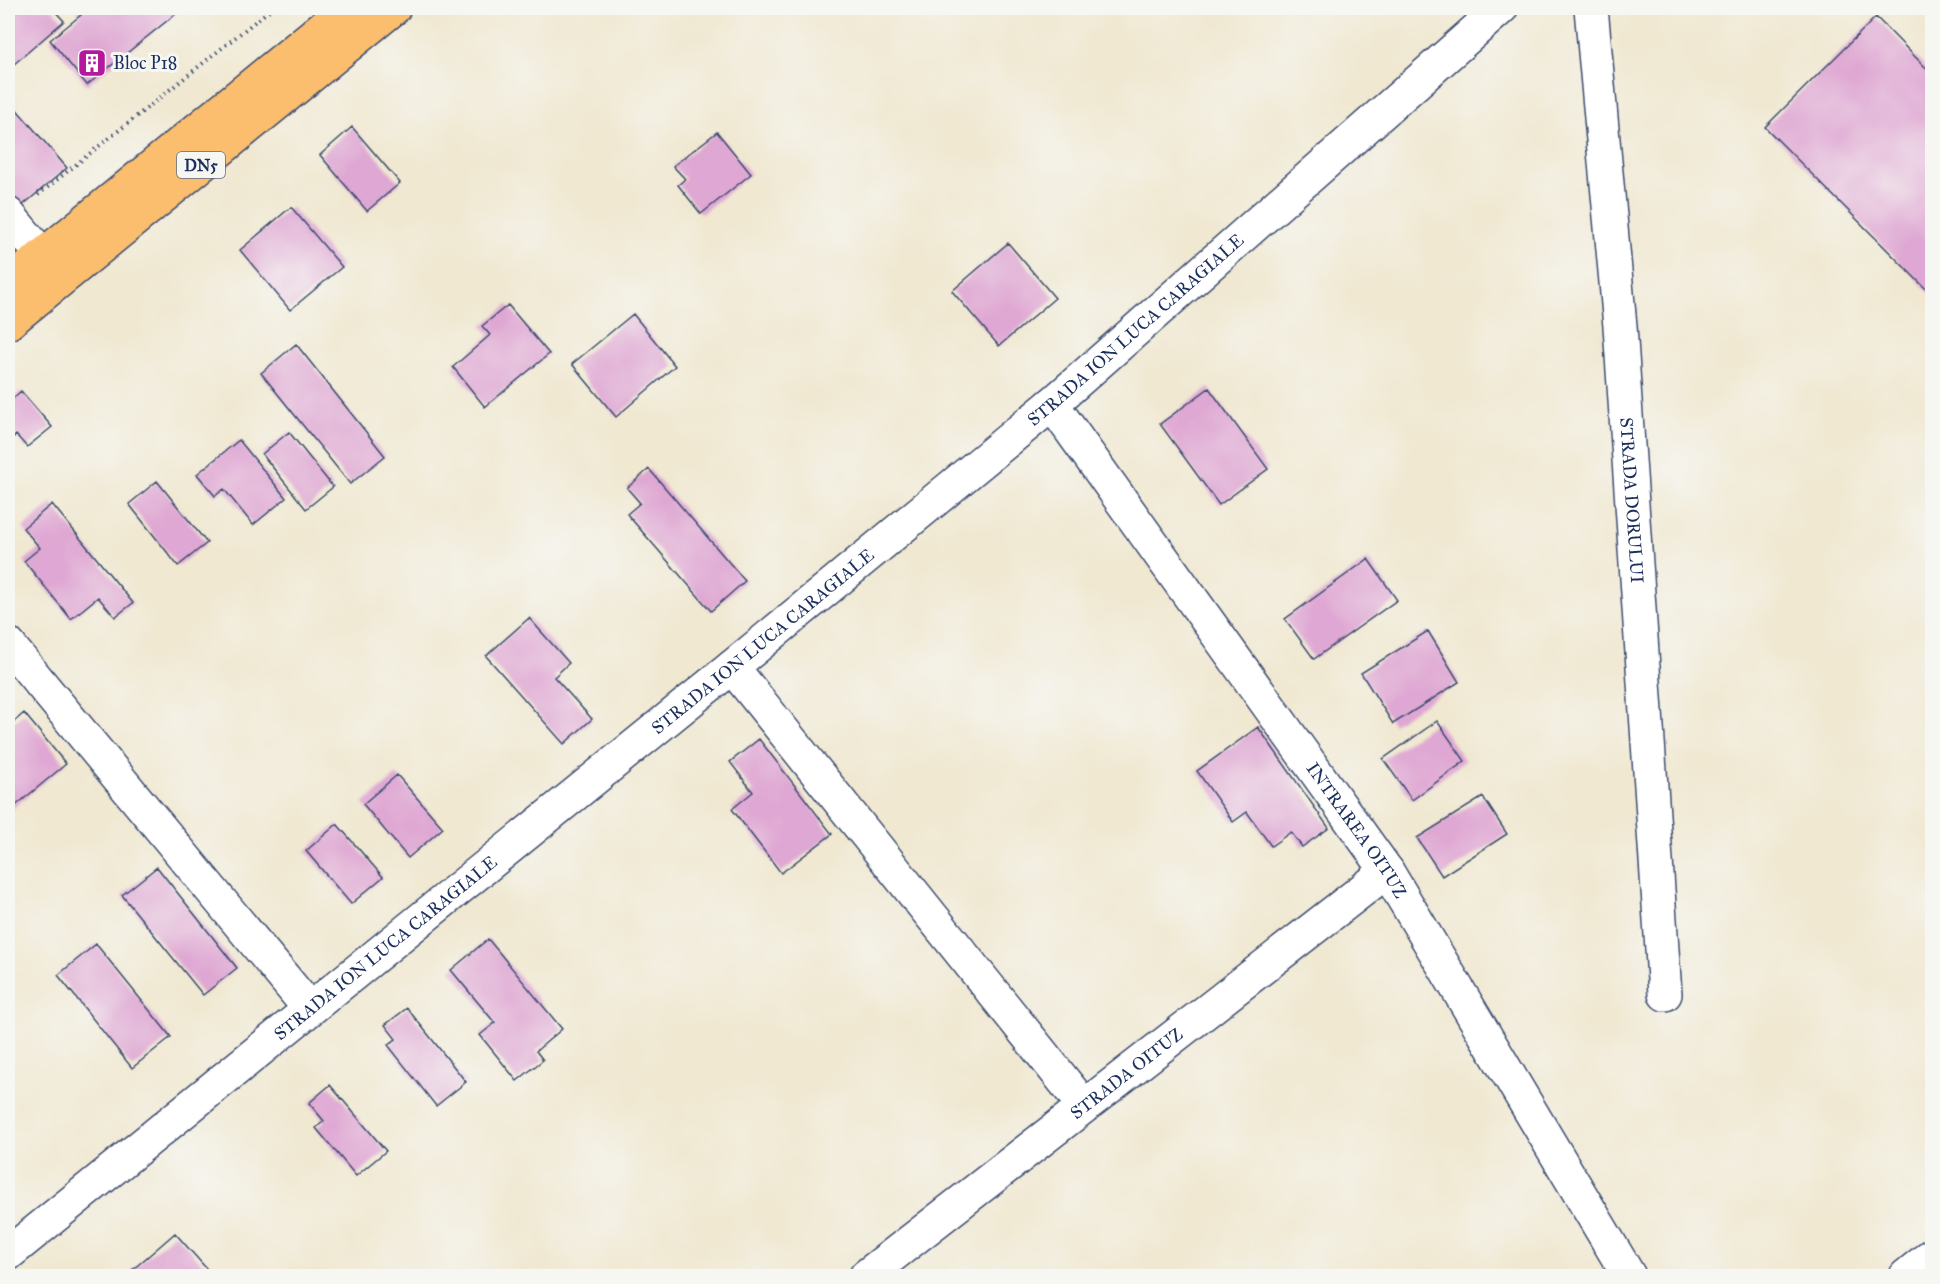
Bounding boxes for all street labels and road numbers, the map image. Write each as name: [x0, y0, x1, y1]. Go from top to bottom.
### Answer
road number: DN5: [177, 152, 225, 178]
street label: STRADA ION LUCA CARAGIALE: [1023, 229, 1248, 431]
street label: STRADA DORULUI: [1615, 417, 1648, 584]
street label: STRADA ION LUCA CARAGIALE: [647, 544, 878, 739]
street label: INTRAREA OITUZ: [1302, 758, 1412, 902]
street label: STRADA ION LUCA CARAGIALE: [270, 851, 502, 1045]
street label: STRADA OITUZ: [1066, 1023, 1187, 1124]

